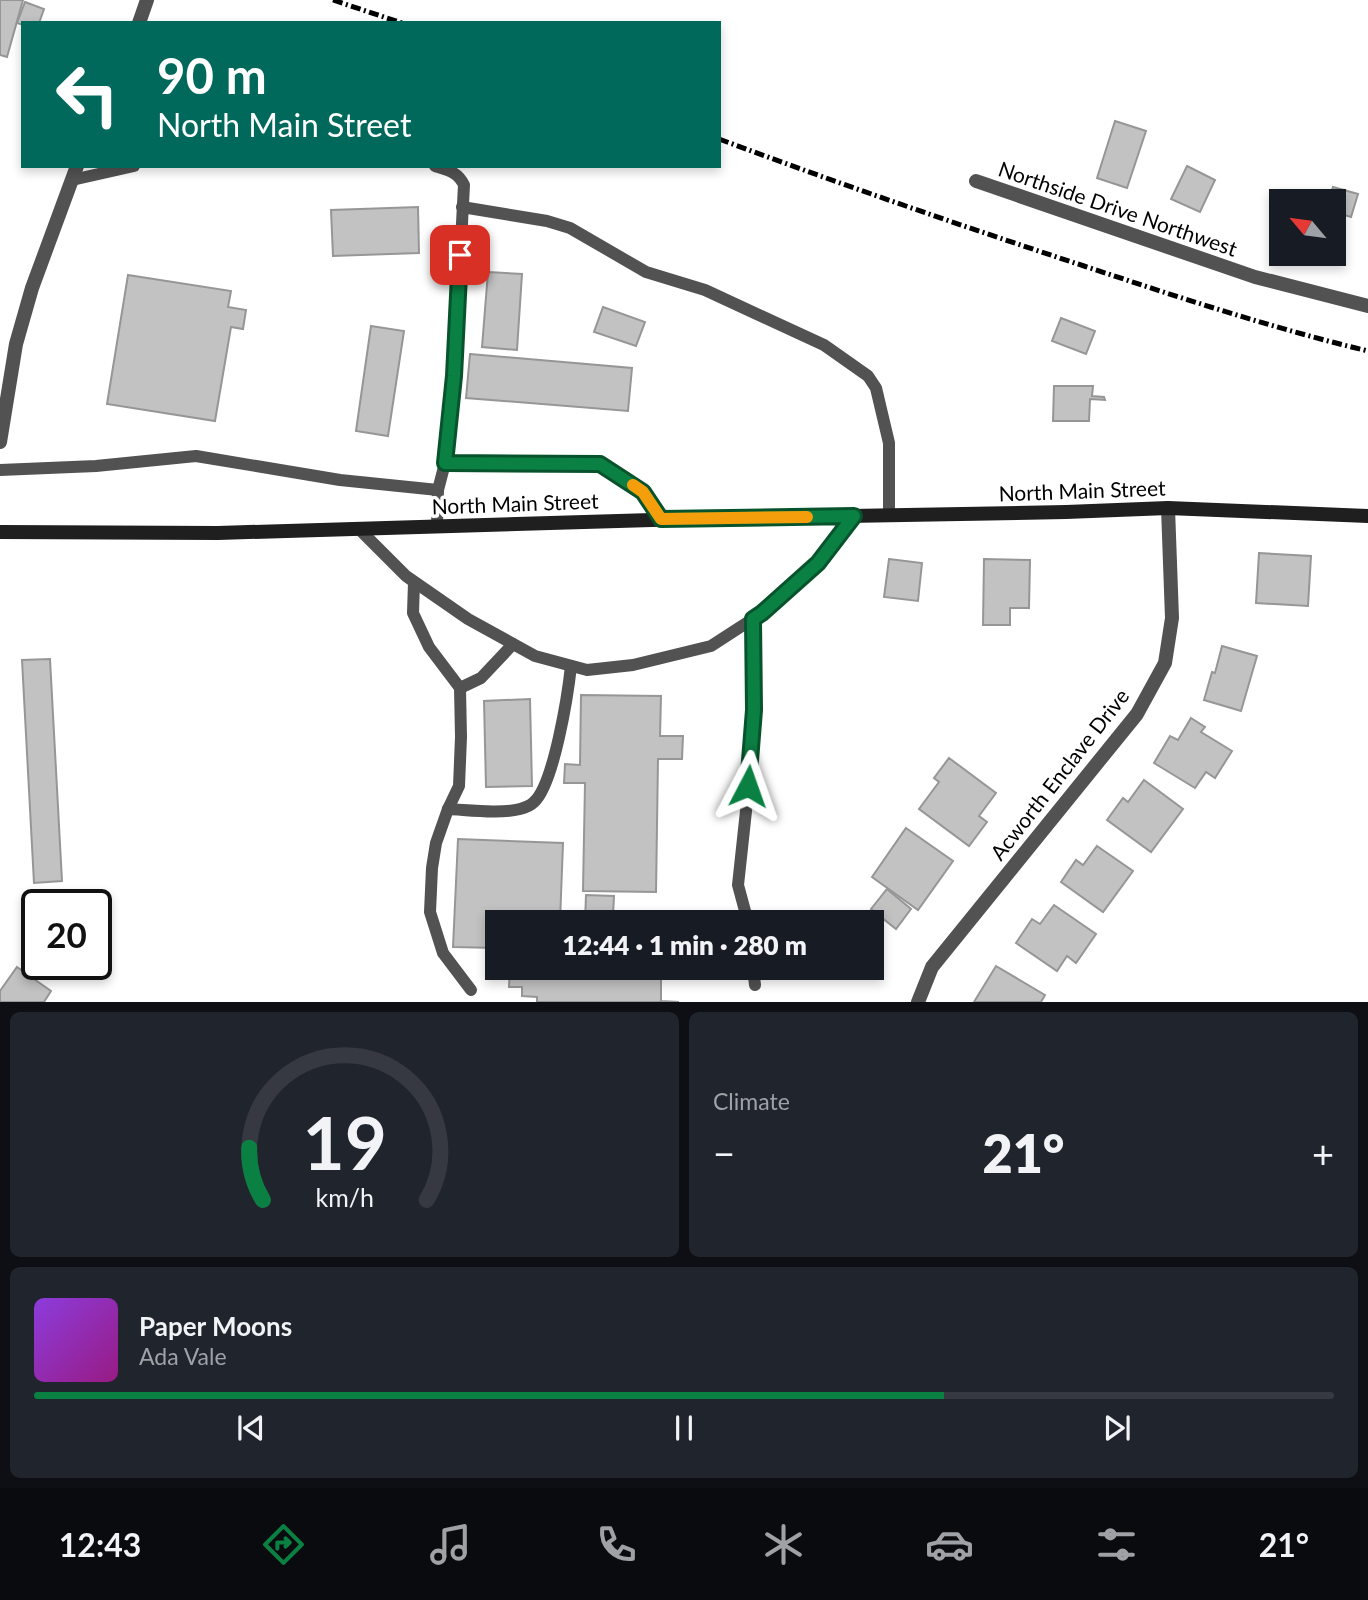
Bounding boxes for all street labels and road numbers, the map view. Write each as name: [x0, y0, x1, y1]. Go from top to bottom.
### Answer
street label: Northside Drive Northwest: [995, 155, 1241, 261]
street label: North Main Street: [998, 475, 1166, 505]
street label: North Main Street: [431, 488, 599, 518]
street label: Acworth Enclave Drive: [984, 683, 1134, 865]

